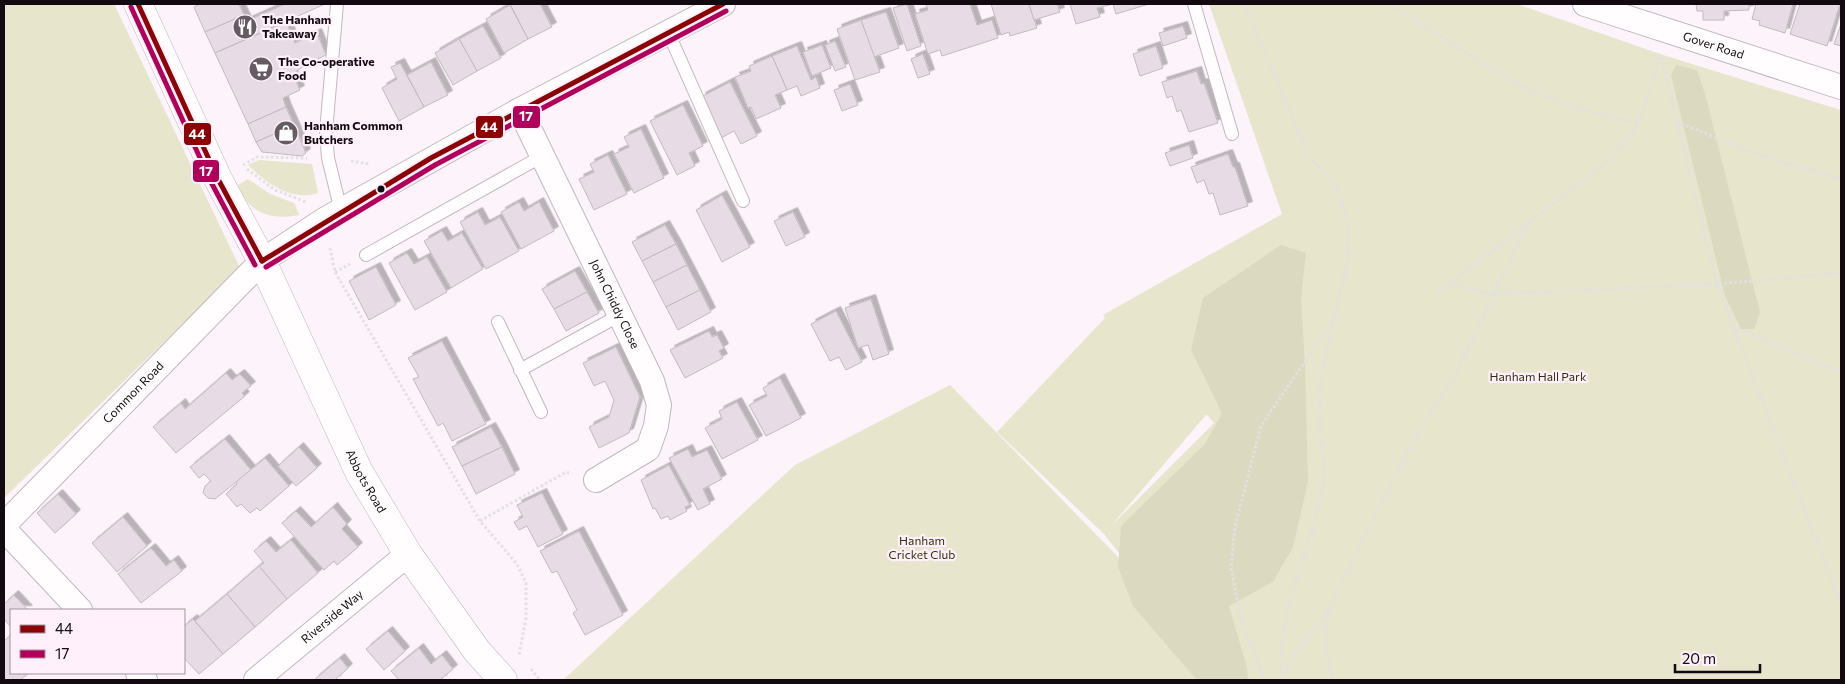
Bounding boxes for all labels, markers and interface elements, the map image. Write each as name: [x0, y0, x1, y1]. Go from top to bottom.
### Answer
place label: The Hanham Takeaway: [262, 12, 331, 40]
restaurant icon: The Hanham Takeaway: [232, 14, 258, 40]
street label: Gover Road: [1682, 28, 1746, 61]
place label: The Co-operative Food: [278, 54, 375, 82]
supermarket icon: The Co-operative Food: [248, 56, 274, 82]
line badge: 17: [512, 105, 541, 129]
text: 17: [519, 107, 533, 124]
line badge: 44: [475, 115, 504, 139]
place label: Hanham Common Butchers: [304, 118, 403, 146]
text: 44: [480, 118, 498, 135]
shop icon: Hanham Common Butchers: [273, 120, 299, 146]
line badge: 44: [183, 122, 212, 146]
text: 44: [188, 125, 206, 142]
line badge: 17: [192, 159, 220, 183]
text: 17: [199, 162, 213, 179]
unlabelled marker: [376, 184, 386, 194]
street label: John Chiddy Close: [587, 257, 643, 351]
street label: Common Road: [99, 358, 166, 426]
park label: Hanham Hall Park: [1490, 369, 1587, 383]
street label: Abbots Road: [344, 447, 390, 515]
park label: Hanham Cricket Club: [889, 533, 955, 561]
street label: Riverside Way: [298, 586, 365, 646]
legend: [10, 609, 185, 674]
text: 44: [55, 619, 73, 637]
scale bar: [1675, 642, 1760, 674]
text: 17: [55, 644, 69, 662]
text: 20 m: [1682, 649, 1716, 667]

